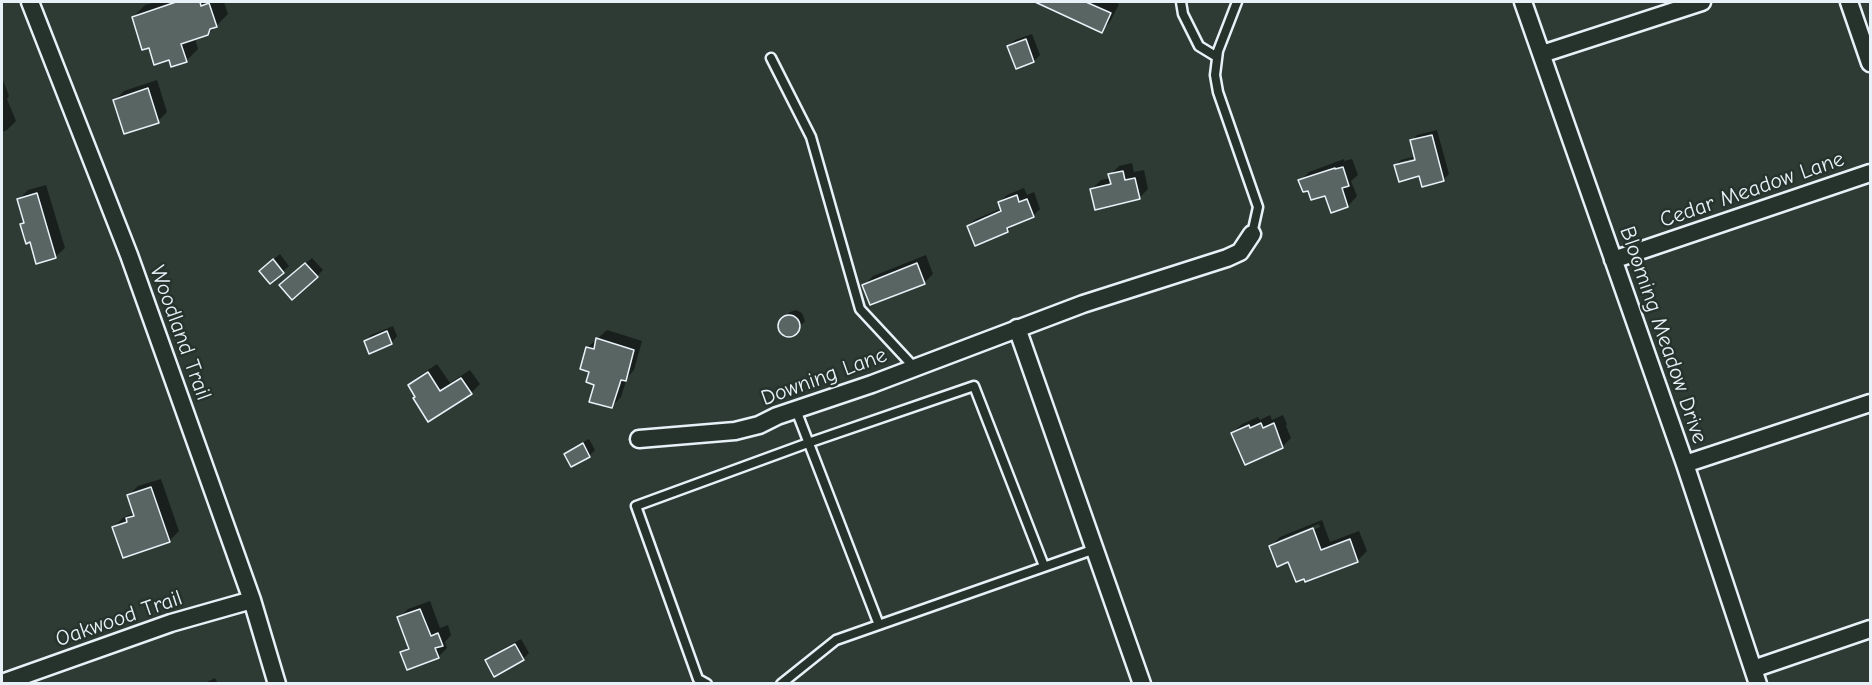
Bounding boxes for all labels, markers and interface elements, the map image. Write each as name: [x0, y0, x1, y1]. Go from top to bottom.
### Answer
street label: Cedar Meadow Lane: [1656, 146, 1848, 234]
street label: Blooming Meadow Drive: [1613, 223, 1713, 447]
street label: Woodland Trail: [143, 262, 217, 404]
street label: Downing Lane: [757, 342, 891, 412]
street label: Oakwood Trail: [52, 585, 186, 653]

